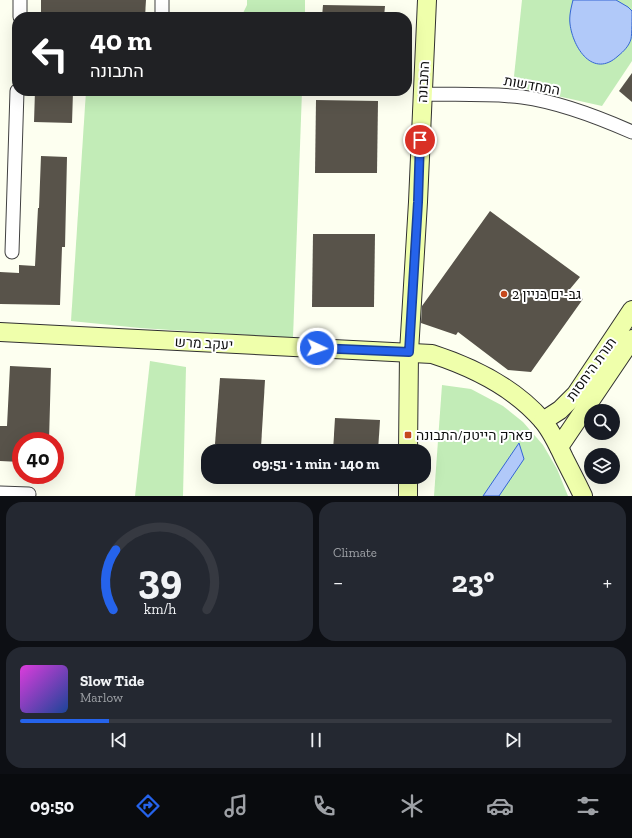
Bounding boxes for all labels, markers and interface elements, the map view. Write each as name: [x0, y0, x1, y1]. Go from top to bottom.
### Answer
text: 40 m: [90, 24, 152, 57]
icon: left: [24, 28, 76, 80]
text: התבונה: [90, 60, 144, 82]
street label: התבונה: [414, 61, 433, 103]
street label: התחדשות: [502, 72, 561, 99]
pin: [403, 123, 437, 157]
icon: arrive: [409, 129, 431, 151]
place label: גב-ים בניין 2: [512, 286, 581, 303]
marker: גב-ים בניין 2: [499, 289, 509, 299]
position arrow: [296, 327, 338, 369]
street label: יעקב מרש: [174, 333, 234, 354]
street label: תורת היחסות: [563, 334, 620, 404]
map controls: [584, 404, 620, 484]
button: search: [584, 404, 620, 440]
place label: פארק הייטק/התבונה: [416, 427, 533, 444]
marker: פארק הייטק/התבונה: [403, 430, 413, 440]
speed limit sign: 40: [12, 432, 64, 484]
button: layers: [584, 448, 620, 484]
text: 09:51 · 1 min · 140 m: [253, 455, 379, 473]
text: Climate: [333, 545, 377, 560]
text: 39: [137, 553, 182, 603]
text: 23°: [452, 564, 495, 600]
text: −: [333, 569, 343, 596]
text: +: [603, 569, 612, 596]
text: km/h: [143, 600, 176, 617]
text: Slow Tide: [80, 672, 144, 690]
text: Marlow: [80, 690, 123, 705]
icon: previous: [108, 729, 130, 751]
icon: pause: [305, 729, 327, 751]
icon: next: [502, 729, 524, 751]
icon: directions: [134, 792, 162, 820]
icon: music: [222, 792, 250, 820]
icon: phone: [310, 792, 338, 820]
icon: climate: [398, 792, 426, 820]
icon: car: [486, 792, 514, 820]
icon: filters: [574, 792, 602, 820]
text: 09:50: [30, 795, 74, 817]

